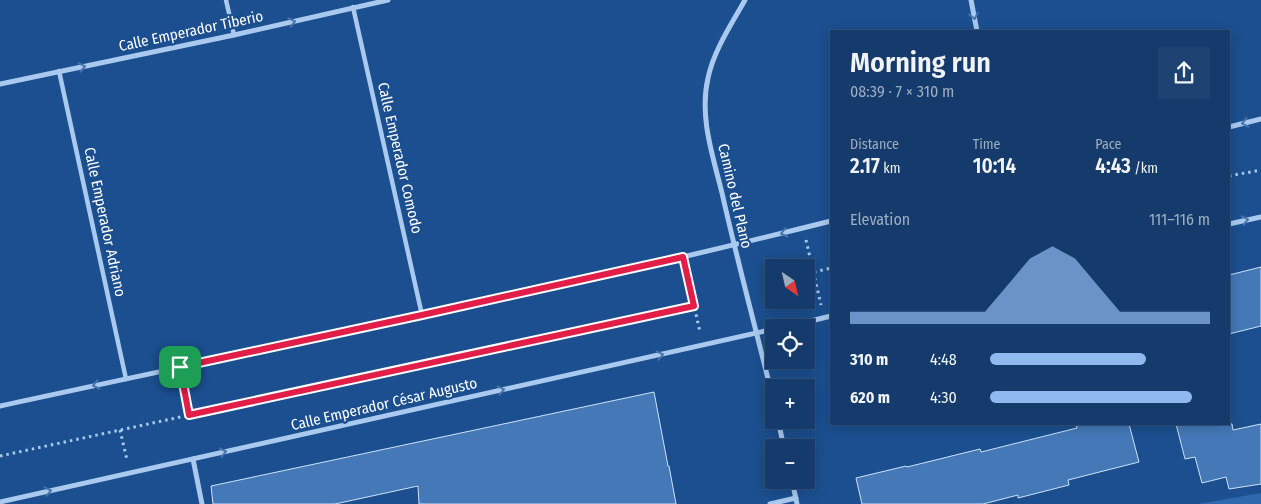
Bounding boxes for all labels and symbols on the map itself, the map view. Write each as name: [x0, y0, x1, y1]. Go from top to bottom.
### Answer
street label: Calle Emperador Tiberio: [117, 7, 265, 55]
one-way arrow: [968, 11, 979, 20]
one-way arrow: [288, 17, 297, 28]
one-way arrow: [77, 62, 86, 72]
street label: Calle Emperador Comodo: [374, 81, 426, 235]
one-way arrow: [1240, 117, 1249, 128]
street label: Camino del Plano: [714, 142, 756, 250]
street label: Calle Emperador Adriano: [80, 146, 130, 298]
one-way arrow: [1240, 215, 1249, 226]
one-way arrow: [780, 227, 789, 237]
north arrow: [765, 259, 815, 309]
pin: [159, 346, 201, 388]
one-way arrow: [656, 350, 665, 361]
street label: Calle Emperador César Augusto: [289, 374, 479, 434]
one-way arrow: [91, 379, 100, 390]
one-way arrow: [497, 385, 506, 396]
one-way arrow: [219, 447, 228, 458]
one-way arrow: [43, 486, 52, 497]

